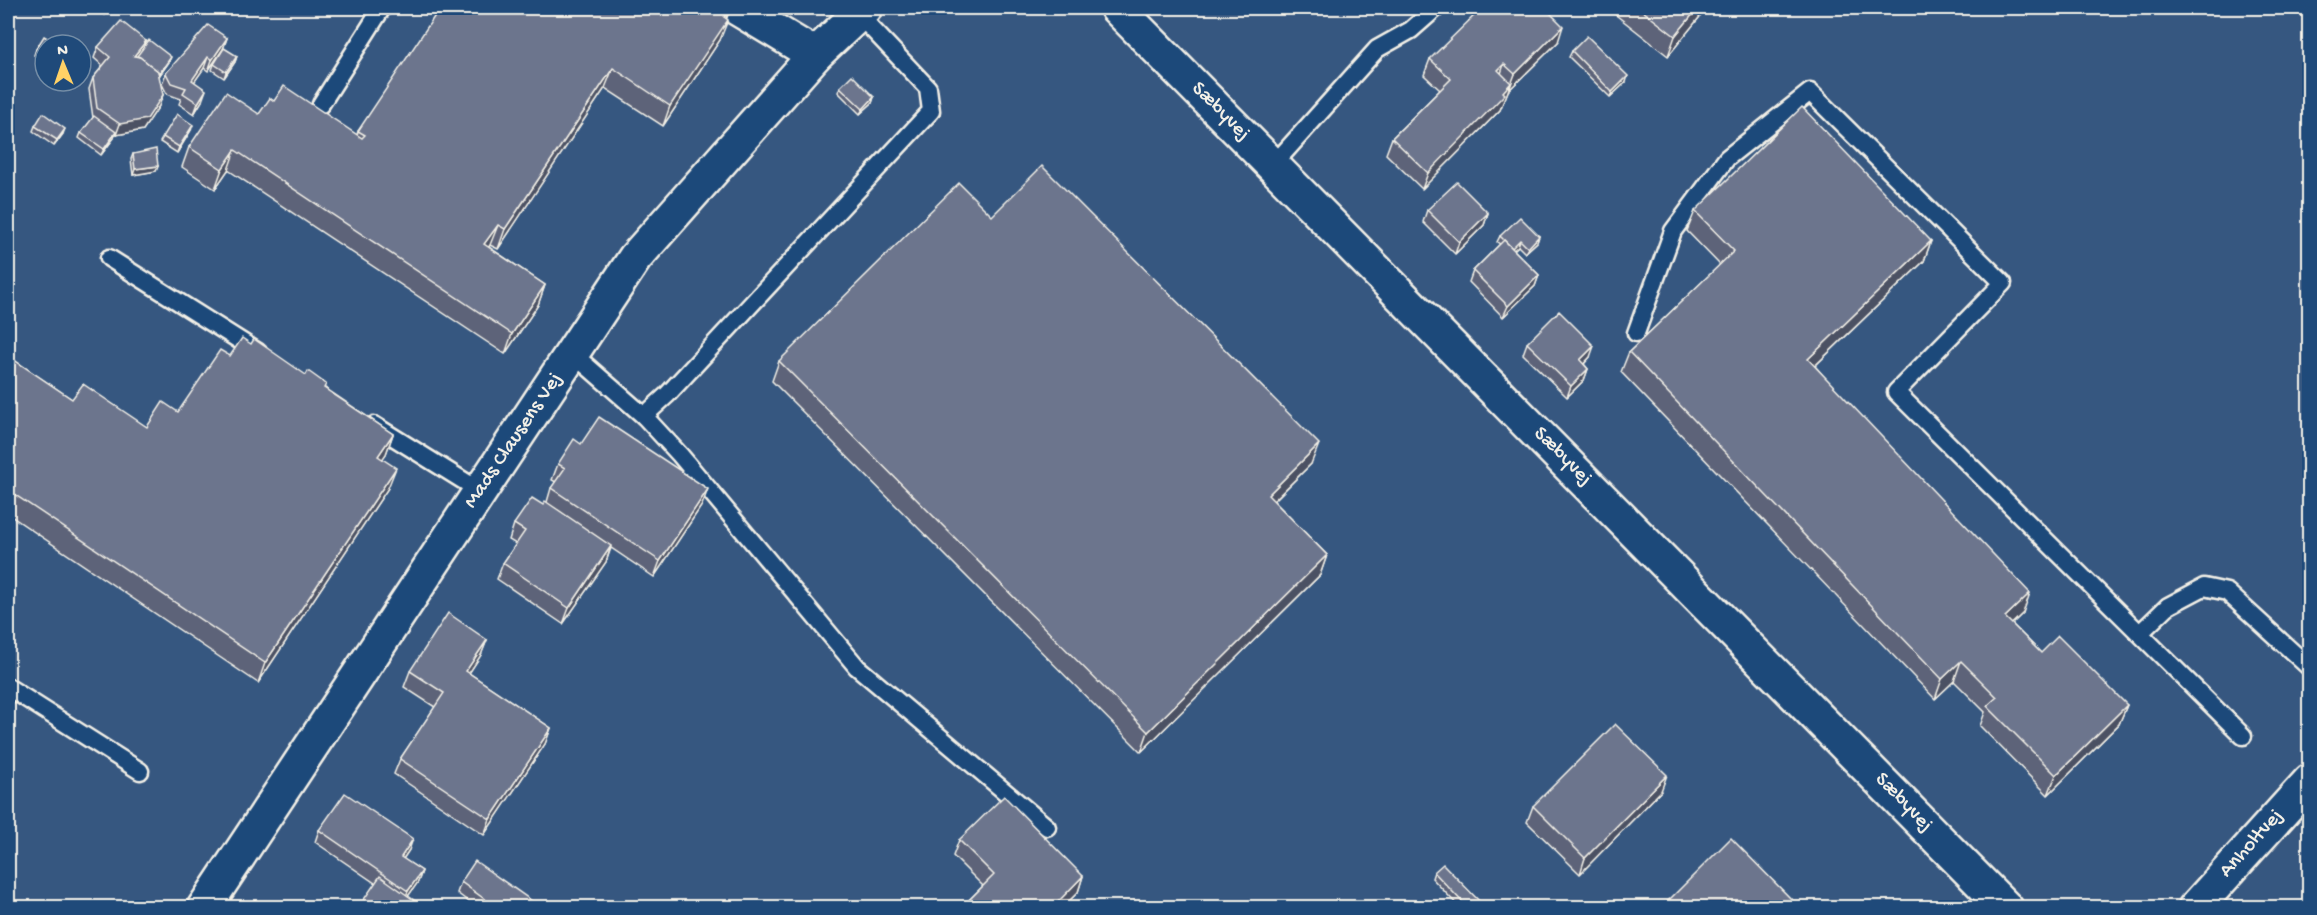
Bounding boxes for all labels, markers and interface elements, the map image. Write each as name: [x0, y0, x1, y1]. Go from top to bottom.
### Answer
north arrow: [33, 33, 93, 93]
text: N: [57, 42, 69, 61]
street label: Sæbyvej: [1185, 77, 1255, 147]
street label: Mads Clausens Vej: [459, 368, 569, 514]
street label: Sæbyvej: [1527, 422, 1597, 492]
street label: Sæbyvej: [1868, 768, 1938, 838]
street label: Anholtvej: [2215, 804, 2289, 884]

